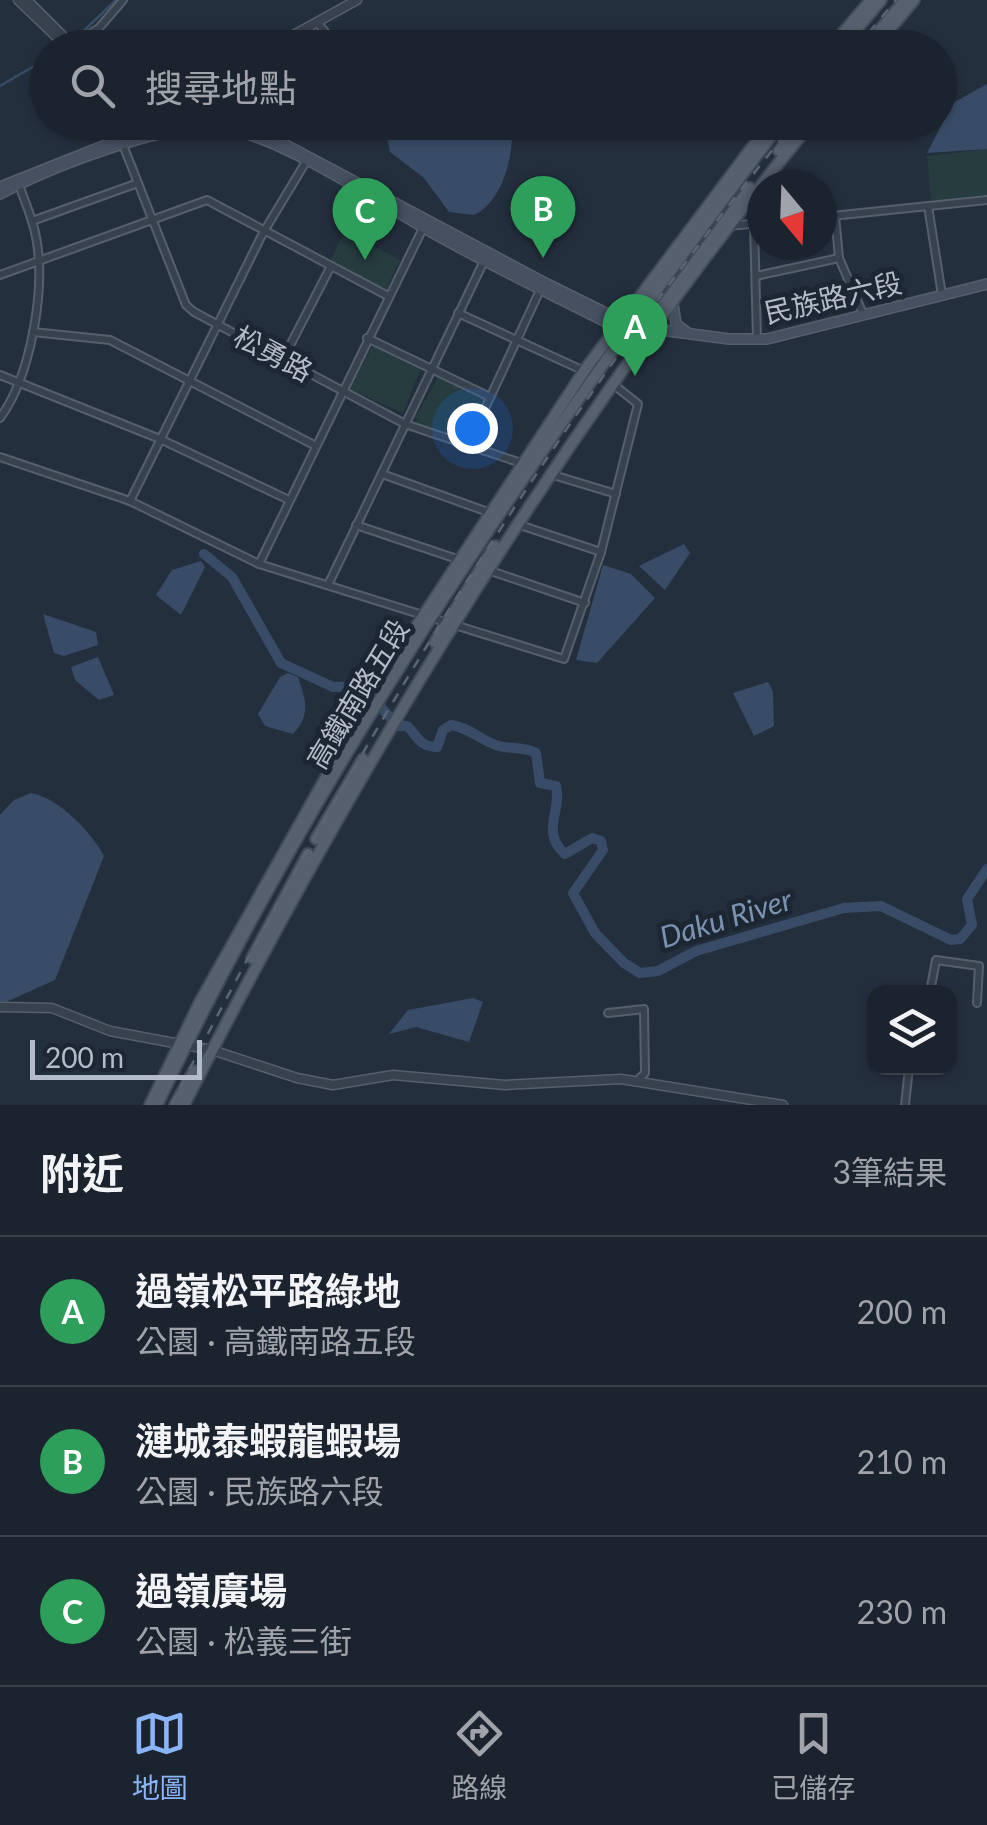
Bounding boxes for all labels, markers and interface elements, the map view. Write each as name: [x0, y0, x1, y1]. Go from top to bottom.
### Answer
search box: [30, 30, 957, 140]
icon: search: [65, 58, 120, 113]
text: 搜尋地點: [145, 64, 297, 110]
north arrow: [747, 170, 837, 260]
pin: B: [510, 176, 576, 258]
pin: C: [332, 178, 398, 260]
street label: 民族路六段: [761, 265, 905, 329]
pin: A: [602, 294, 668, 376]
street label: 松勇路: [228, 318, 319, 388]
your location: [447, 403, 498, 454]
street label: 高鐵南路五段: [299, 613, 415, 774]
water label: Daku River: [655, 880, 797, 954]
map controls: [867, 985, 957, 1075]
button: layers: [867, 985, 957, 1075]
scale bar: [30, 1035, 202, 1080]
text: 200 m: [45, 1040, 124, 1074]
text: 附近: [40, 1148, 124, 1198]
text: 3筆結果: [832, 1152, 947, 1191]
text: 過嶺松平路綠地: [135, 1267, 401, 1313]
text: A: [61, 1292, 84, 1331]
text: 200 m: [857, 1292, 947, 1331]
text: 公園 · 高鐵南路五段: [135, 1321, 416, 1360]
text: 漣城泰蝦龍蝦場: [135, 1417, 401, 1463]
text: B: [62, 1442, 83, 1481]
text: 210 m: [857, 1442, 947, 1481]
text: 公園 · 民族路六段: [135, 1471, 384, 1510]
text: 過嶺廣場: [135, 1567, 287, 1613]
text: C: [62, 1592, 83, 1631]
text: 230 m: [857, 1592, 947, 1631]
text: 公園 · 松義三街: [135, 1621, 352, 1660]
tab: 地圖: [132, 1706, 188, 1806]
tab: 路線: [451, 1706, 507, 1806]
tab: 已儲存: [771, 1706, 855, 1806]

